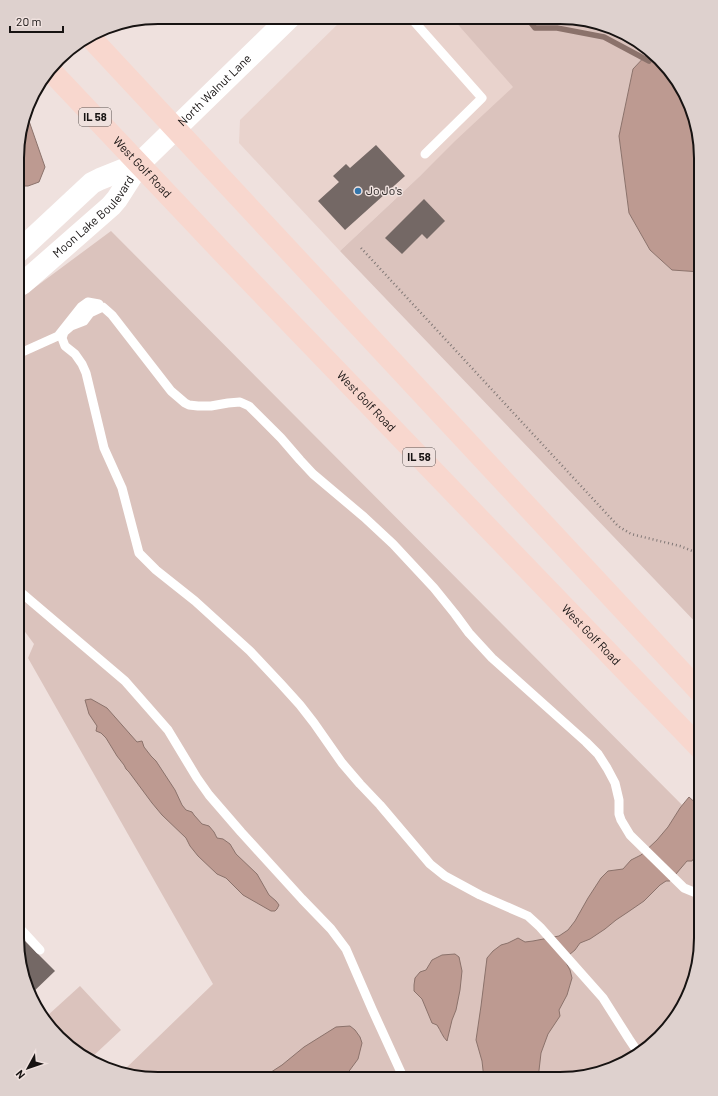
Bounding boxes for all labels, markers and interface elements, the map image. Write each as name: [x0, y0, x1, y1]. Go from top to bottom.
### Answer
scale bar: [10, 8, 63, 34]
text: 20 m: [16, 14, 42, 28]
street label: North Walnut Lane: [174, 51, 254, 128]
road number: IL 58: [79, 108, 111, 126]
street label: West Golf Road: [111, 133, 175, 200]
street label: Moon Lake Boulevard: [49, 173, 136, 260]
place label: Jo Jo's: [366, 183, 402, 197]
marker: Jo Jo's: [353, 186, 363, 196]
street label: West Golf Road: [334, 368, 399, 434]
road number: IL 58: [403, 448, 435, 466]
street label: West Golf Road: [559, 601, 624, 667]
north arrow: [8, 1048, 48, 1088]
text: N: [13, 1068, 27, 1082]

